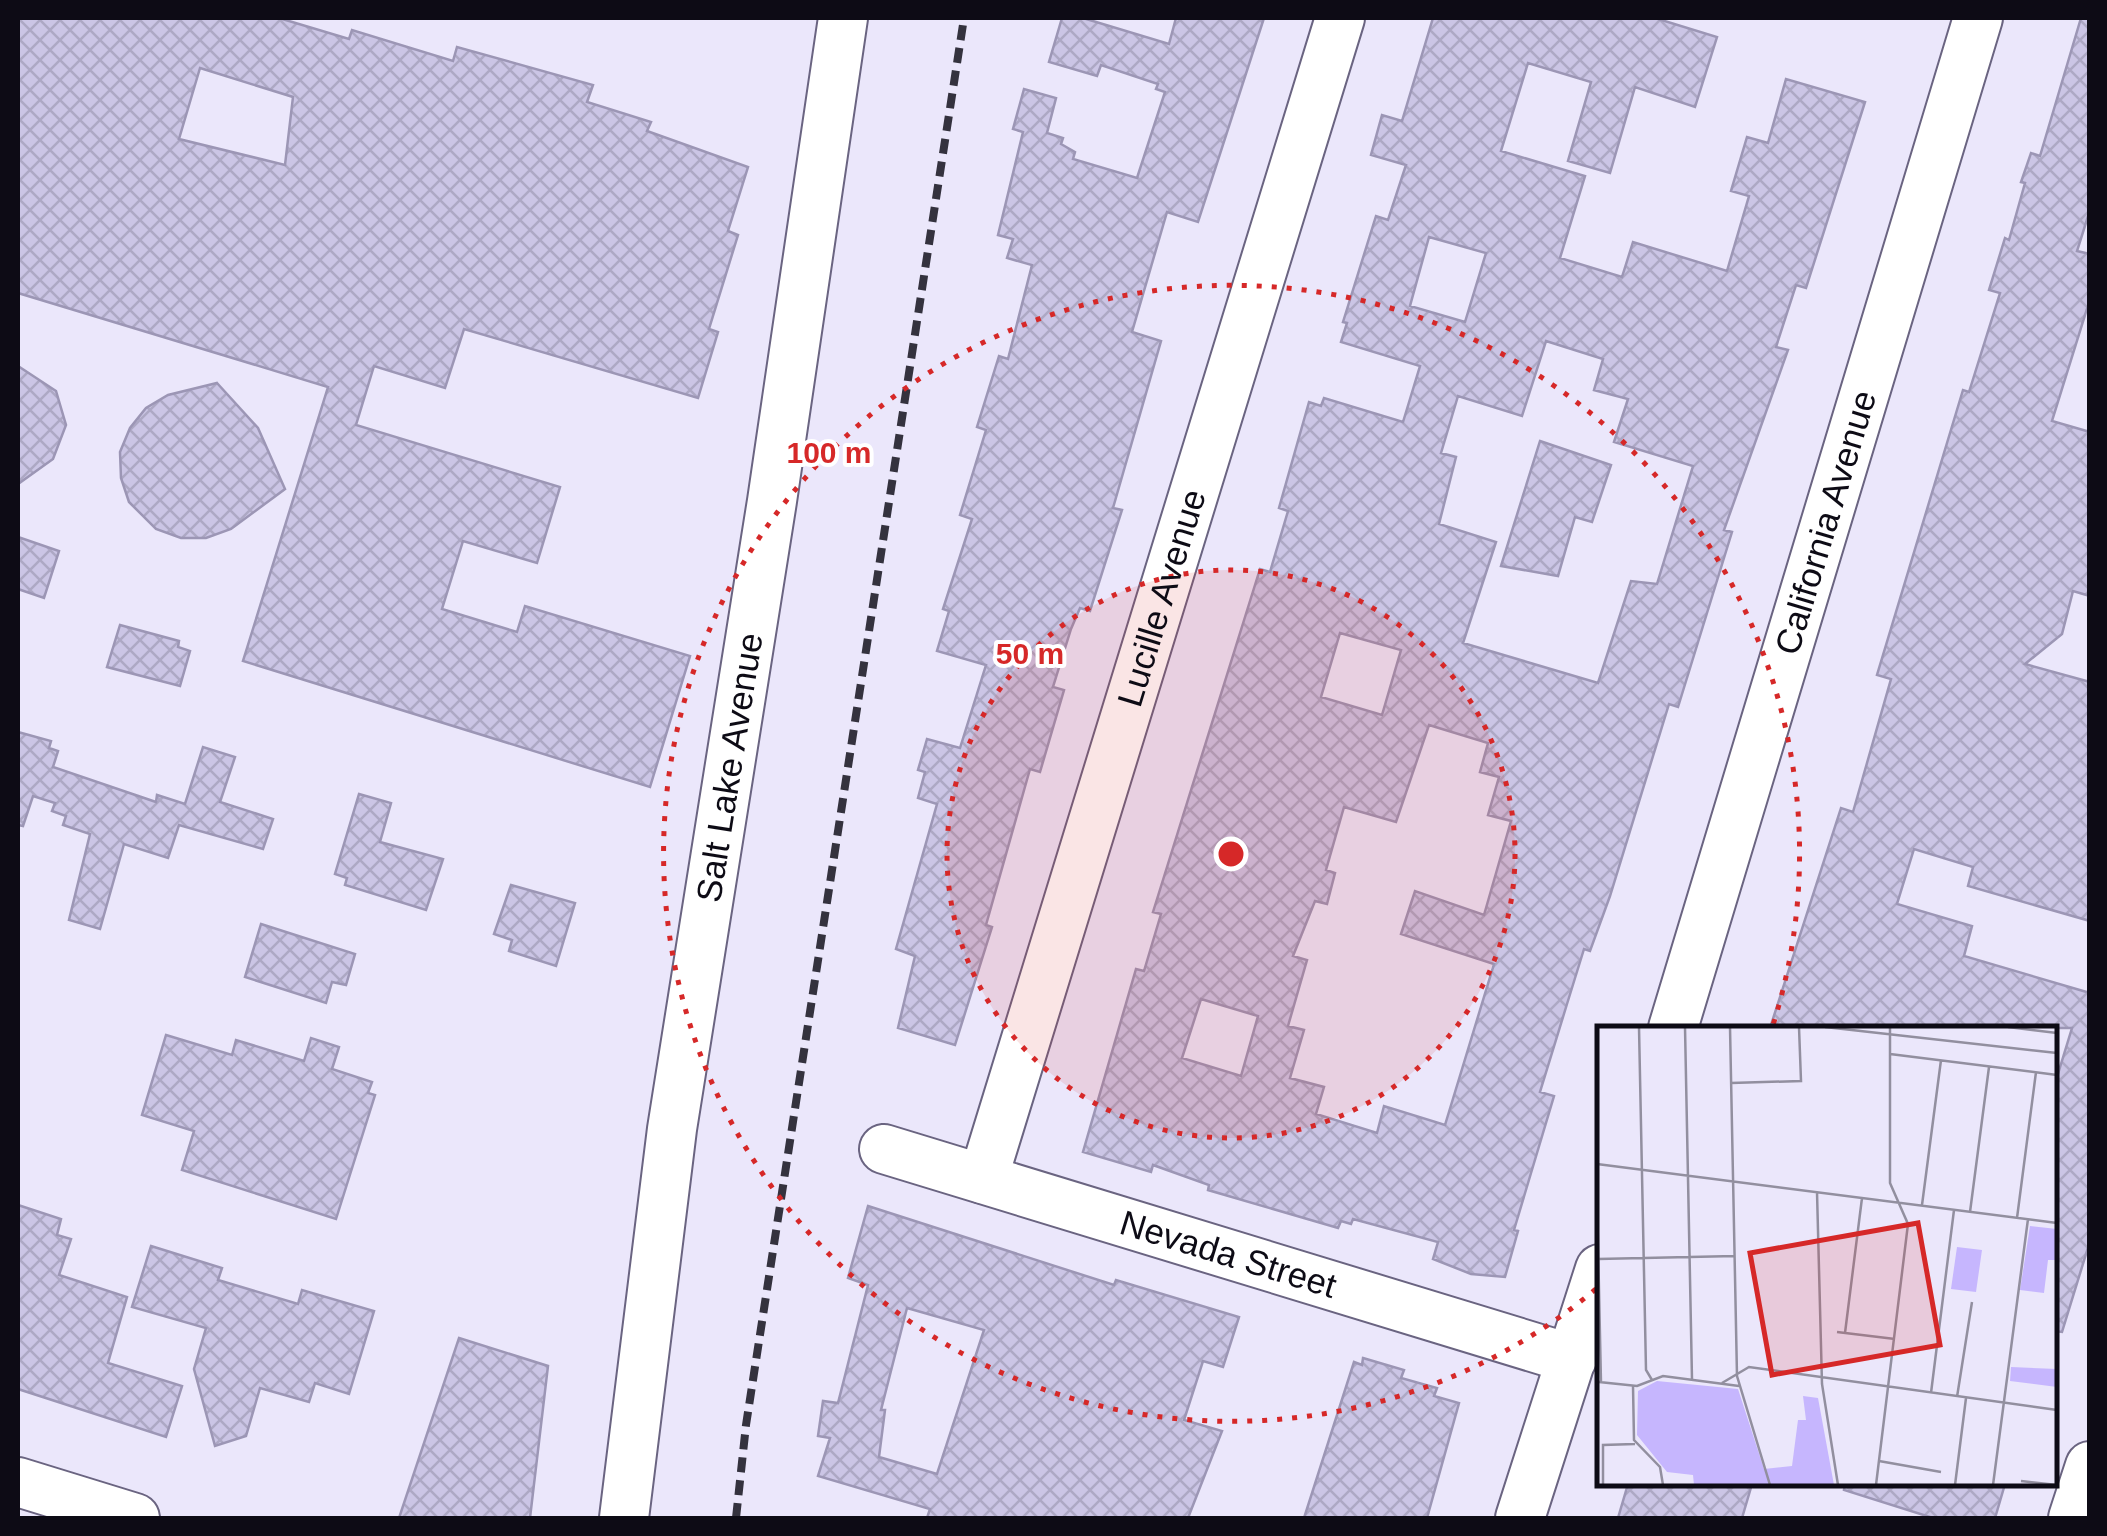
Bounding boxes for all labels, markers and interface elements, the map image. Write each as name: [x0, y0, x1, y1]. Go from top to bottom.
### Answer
street label: California Avenue: [1767, 386, 1883, 659]
text: 100 m: [786, 436, 872, 469]
street label: Lucille Avenue: [1109, 484, 1213, 711]
street label: Salt Lake Avenue: [688, 630, 770, 905]
text: 50 m: [996, 637, 1064, 670]
centre of rings: [1213, 836, 1249, 872]
inset map: [1597, 1026, 2057, 1486]
street label: Nevada Street: [1116, 1202, 1341, 1305]

